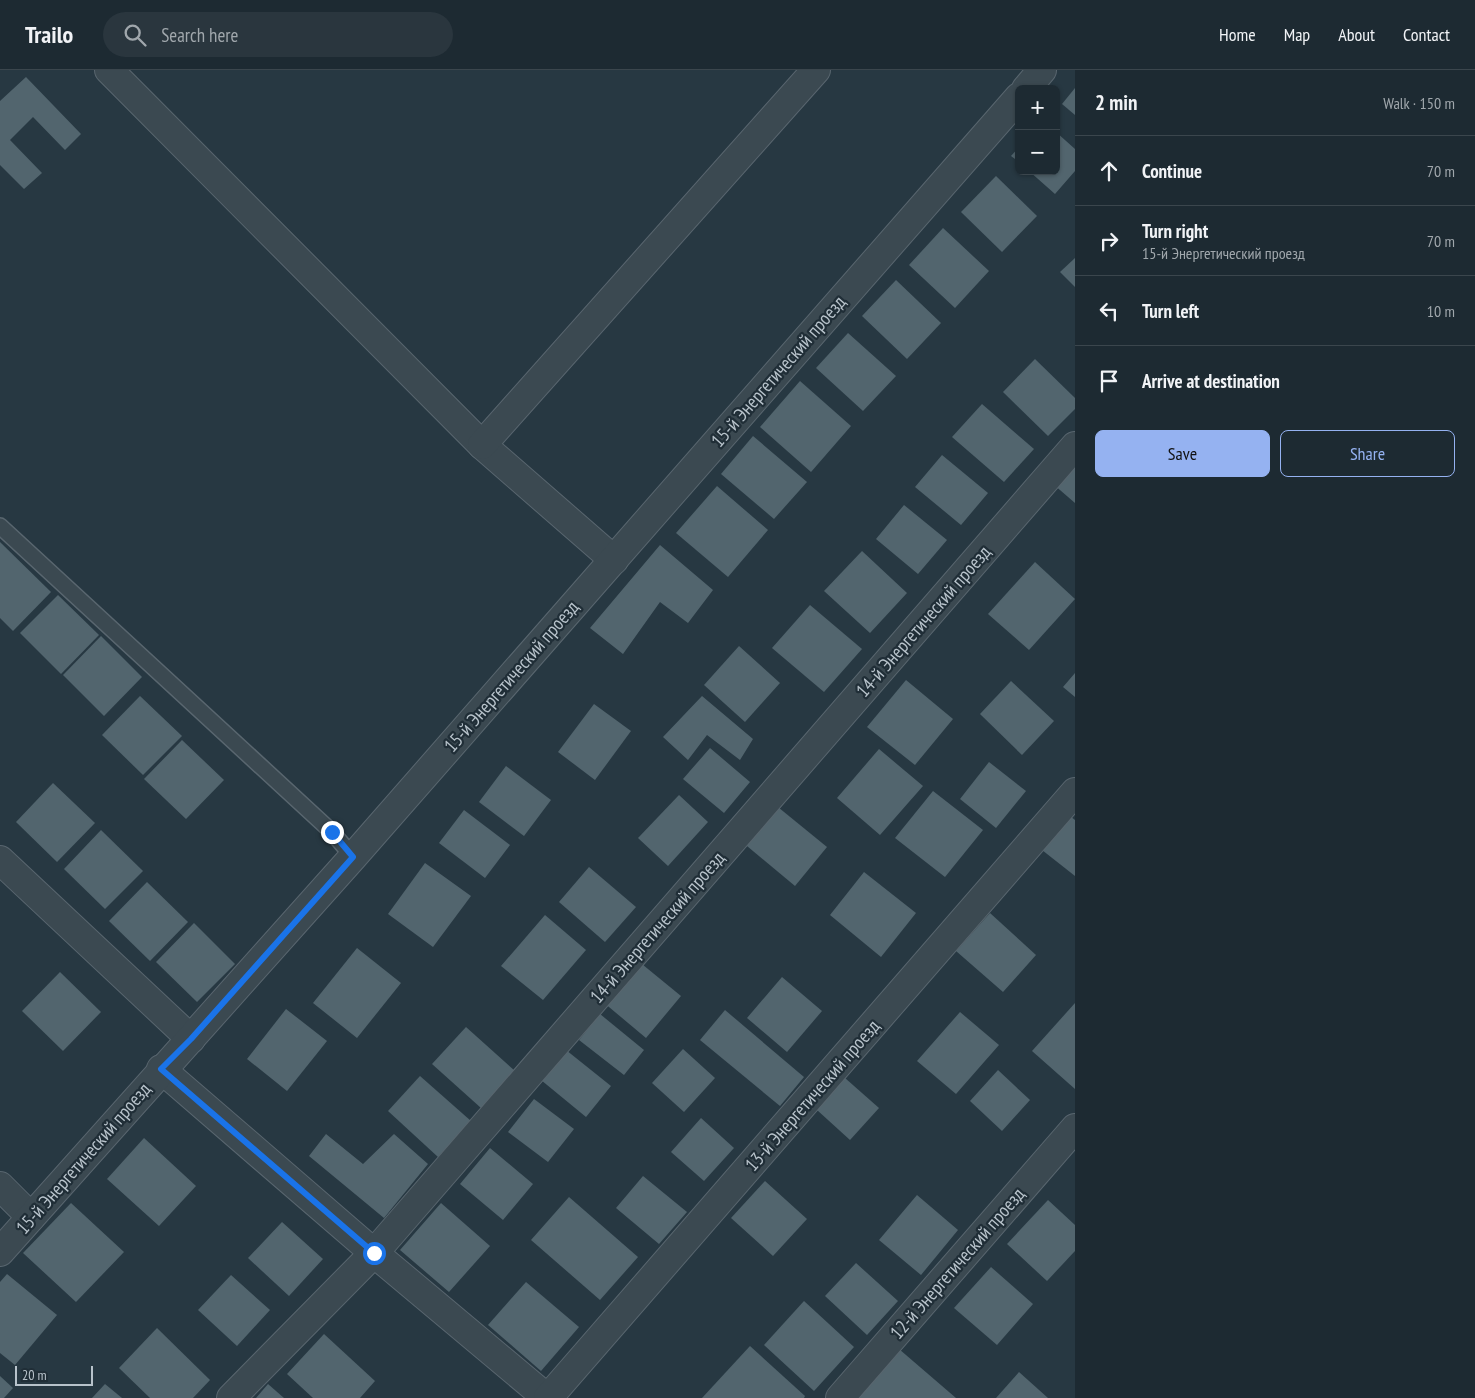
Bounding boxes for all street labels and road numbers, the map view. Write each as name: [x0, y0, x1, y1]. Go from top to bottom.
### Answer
street label: 15-й Энергетический проезд: [706, 290, 851, 452]
street label: 14-й Энергетический проезд: [851, 540, 996, 702]
street label: 15-й Энергетический проезд: [439, 595, 584, 757]
street label: 14-й Энергетический проезд: [585, 846, 730, 1008]
street label: 13-й Энергетический проезд: [740, 1014, 885, 1176]
street label: 15-й Энергетический проезд: [11, 1077, 156, 1239]
street label: 12-й Энергетический проезд: [885, 1182, 1030, 1344]

